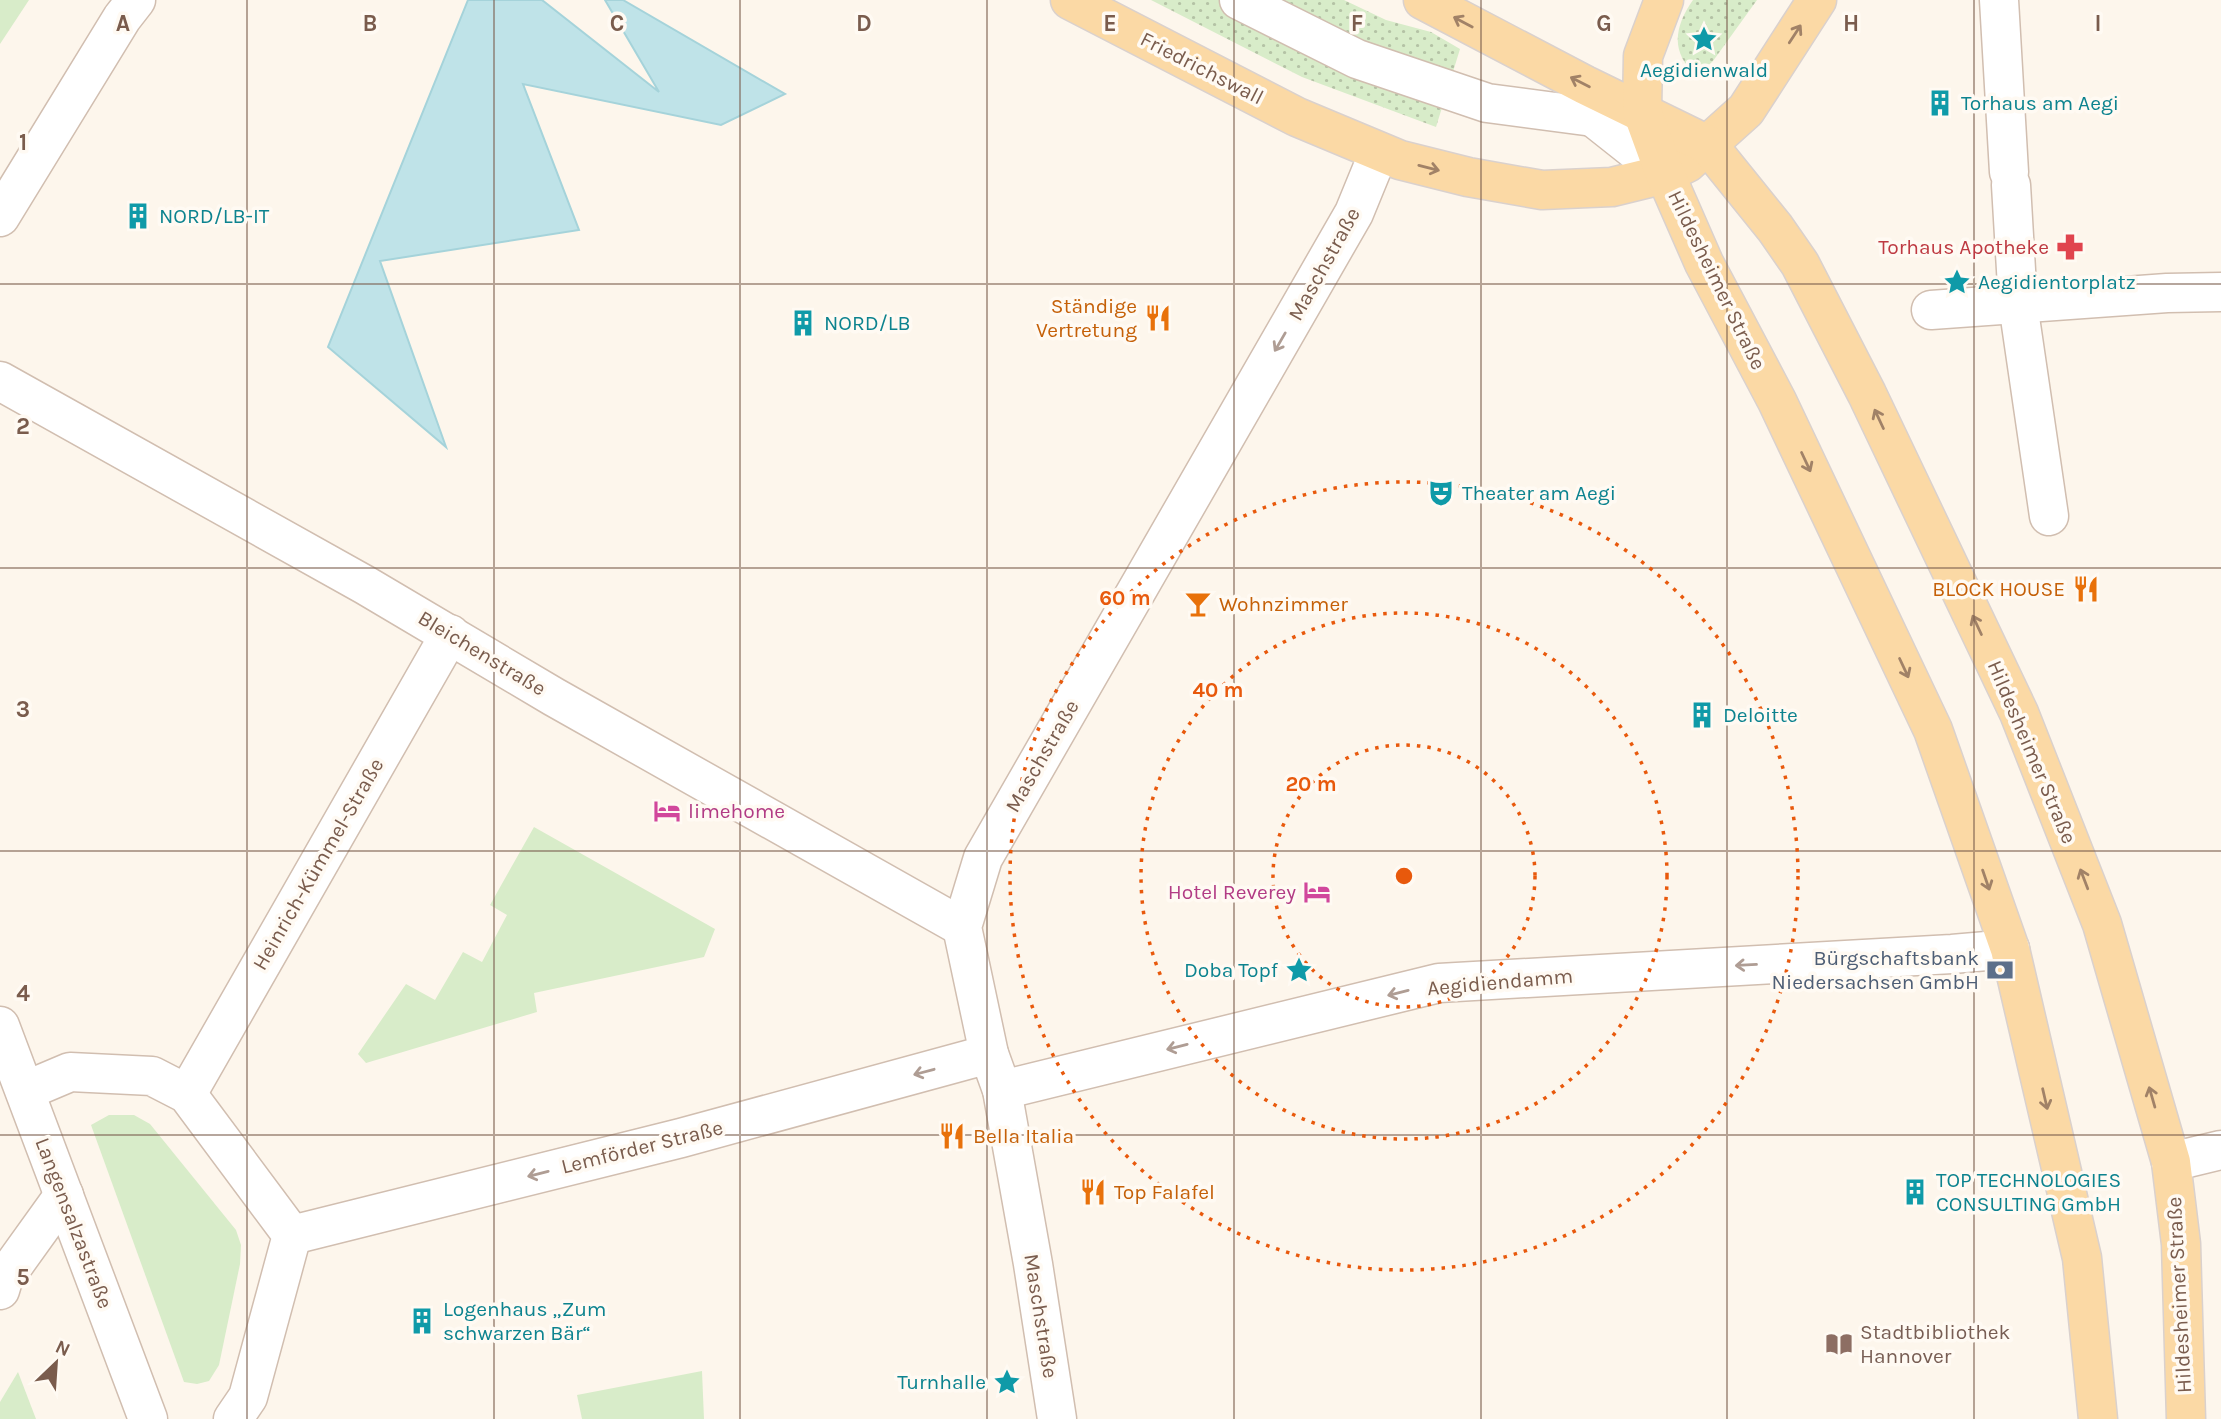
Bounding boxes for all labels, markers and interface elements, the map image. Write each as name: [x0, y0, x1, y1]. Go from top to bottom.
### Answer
text: A: [116, 10, 130, 37]
text: B: [363, 10, 377, 37]
text: C: [610, 10, 624, 37]
text: D: [856, 10, 872, 37]
text: E: [1103, 10, 1117, 37]
text: F: [1351, 10, 1363, 37]
text: G: [1596, 10, 1612, 37]
text: H: [1843, 10, 1859, 37]
text: I: [2094, 10, 2102, 37]
one-way arrow: [1453, 14, 1474, 28]
place icon: Aegidienwald: [1689, 24, 1719, 54]
one-way arrow: [1788, 25, 1802, 45]
street label: Friedrichswall: [1136, 27, 1268, 109]
place label: Aegidienwald: [1640, 58, 1768, 82]
one-way arrow: [1570, 75, 1591, 89]
building icon: Torhaus am Aegi: [1925, 88, 1955, 118]
place label: Torhaus am Aegi: [1961, 91, 2119, 115]
text: 1: [19, 129, 27, 156]
one-way arrow: [1417, 161, 1440, 175]
street label: Hildesheimer Straße: [1663, 186, 1771, 374]
building icon: NORD/LB-IT: [123, 201, 153, 231]
street label: Maschstraße: [1283, 203, 1365, 325]
place label: NORD/LB-IT: [159, 204, 270, 228]
pharmacy icon: Torhaus Apotheke: [2055, 232, 2085, 262]
place label: Torhaus Apotheke: [1878, 235, 2049, 259]
place icon: Aegidientorplatz: [1942, 267, 1972, 297]
place label: Aegidientorplatz: [1978, 270, 2136, 294]
place label: Ständige Vertretung: [1036, 294, 1137, 342]
restaurant icon: Ständige Vertretung: [1143, 303, 1173, 333]
building icon: NORD/LB: [788, 308, 818, 338]
place label: NORD/LB: [824, 311, 911, 335]
one-way arrow: [1273, 332, 1287, 352]
one-way arrow: [1872, 409, 1885, 430]
text: 2: [16, 413, 30, 440]
one-way arrow: [1800, 451, 1813, 472]
theatre icon: Theater am Aegi: [1426, 478, 1456, 508]
place label: Theater am Aegi: [1462, 481, 1616, 505]
restaurant icon: BLOCK HOUSE: [2071, 574, 2101, 604]
place label: BLOCK HOUSE: [1932, 577, 2065, 601]
text: 60 m: [1099, 586, 1151, 610]
bar icon: Wohnzimmer: [1183, 589, 1213, 619]
place label: Wohnzimmer: [1219, 592, 1348, 616]
street label: Bleichenstraße: [414, 605, 550, 701]
one-way arrow: [1970, 615, 1983, 636]
one-way arrow: [1897, 657, 1911, 678]
street label: Hildesheimer Straße: [1983, 657, 2081, 847]
text: 40 m: [1192, 678, 1244, 702]
text: 3: [16, 696, 30, 723]
street label: Maschstraße: [1000, 696, 1084, 816]
building icon: Deloitte: [1687, 700, 1717, 730]
place label: Deloitte: [1723, 703, 1798, 727]
street label: Heinrich-Kümmel-Straße: [247, 754, 389, 974]
text: 20 m: [1285, 772, 1337, 796]
hotel icon: limehome: [652, 796, 682, 826]
place label: limehome: [688, 799, 785, 823]
centre of rings: [1392, 864, 1416, 888]
one-way arrow: [1981, 868, 1993, 890]
one-way arrow: [2077, 869, 2090, 891]
hotel icon: Hotel Reverey: [1302, 877, 1332, 907]
place label: Hotel Reverey: [1168, 880, 1296, 904]
place label: Bürgschaftsbank Niedersachsen GmbH: [1772, 946, 1979, 994]
place icon: Doba Topf: [1284, 955, 1314, 985]
bank icon: Bürgschaftsbank Niedersachsen GmbH: [1985, 955, 2015, 985]
place label: Doba Topf: [1184, 958, 1279, 982]
one-way arrow: [1736, 959, 1758, 972]
street label: Aegidiendamm: [1426, 964, 1574, 1000]
text: 4: [16, 980, 30, 1007]
one-way arrow: [1387, 987, 1410, 1000]
one-way arrow: [1166, 1041, 1189, 1054]
one-way arrow: [913, 1066, 935, 1079]
one-way arrow: [2144, 1086, 2157, 1108]
one-way arrow: [2039, 1087, 2052, 1110]
street label: Lemförder Straße: [559, 1115, 725, 1179]
restaurant icon: Bella Italia: [937, 1121, 967, 1151]
place label: Bella Italia: [973, 1124, 1074, 1148]
street label: Langensalzastraße: [30, 1134, 118, 1312]
one-way arrow: [527, 1167, 550, 1181]
place label: TOP TECHNOLOGIES CONSULTING GmbH: [1936, 1168, 2121, 1216]
restaurant icon: Top Falafel: [1078, 1177, 1108, 1207]
building icon: TOP TECHNOLOGIES CONSULTING GmbH: [1900, 1177, 1930, 1207]
place label: Top Falafel: [1114, 1180, 1215, 1204]
street label: Hildesheimer Straße: [2162, 1196, 2196, 1394]
street label: Maschstraße: [1019, 1252, 1063, 1380]
text: 5: [16, 1264, 30, 1291]
place label: Logenhaus „Zum schwarzen Bär“: [443, 1297, 607, 1345]
building icon: Logenhaus „Zum schwarzen Bär“: [407, 1306, 437, 1336]
place label: Stadtbibliothek Hannover: [1860, 1320, 2011, 1368]
north arrow: [21, 1328, 91, 1398]
library icon: Stadtbibliothek Hannover: [1824, 1329, 1854, 1359]
text: N: [52, 1336, 74, 1361]
place icon: Turnhalle: [992, 1367, 1022, 1397]
place label: Turnhalle: [897, 1370, 986, 1394]

